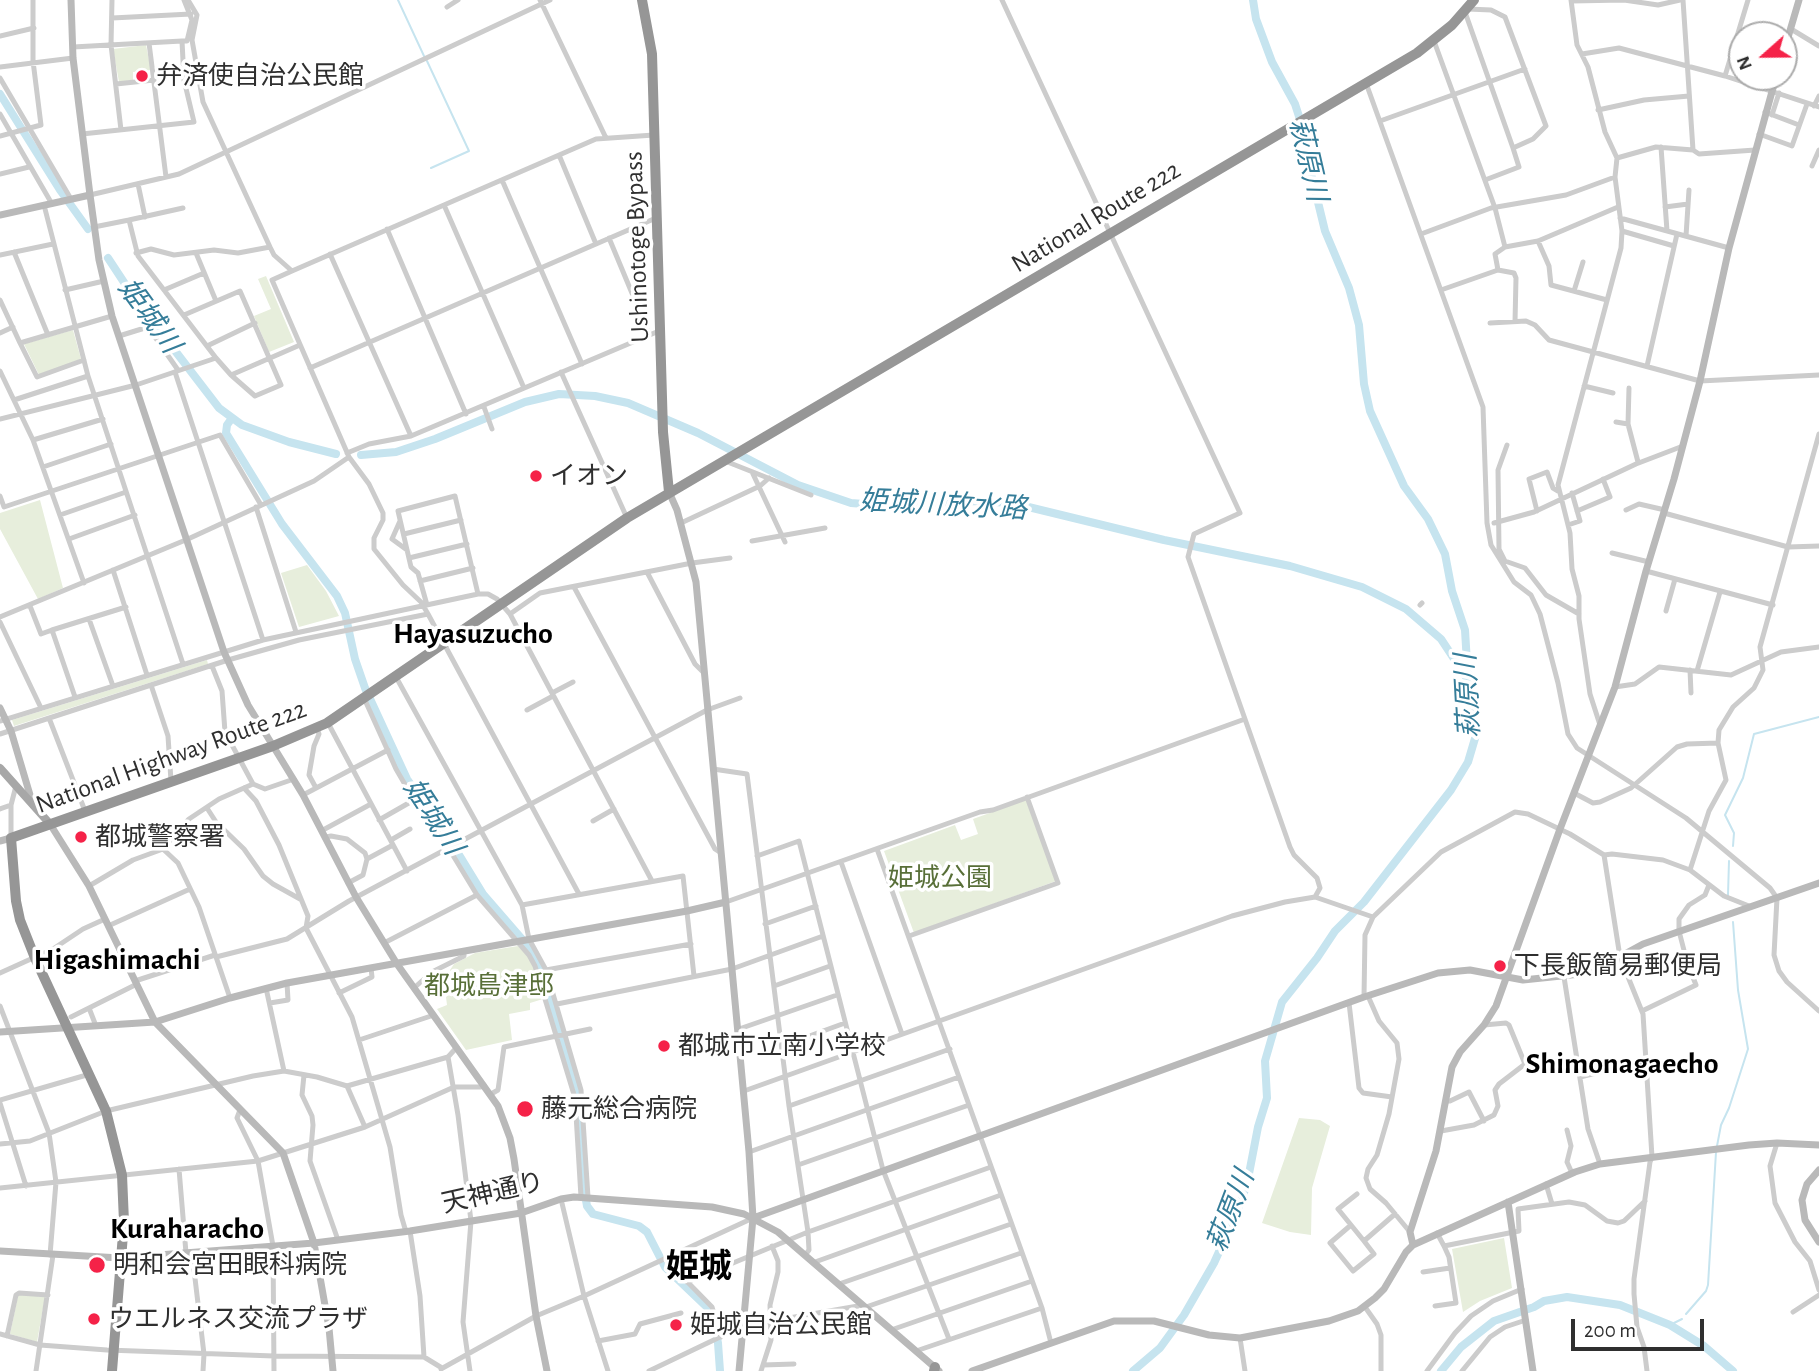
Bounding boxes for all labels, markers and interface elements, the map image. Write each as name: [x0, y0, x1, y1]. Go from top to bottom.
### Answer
north arrow: [1728, 21, 1798, 91]
text: N: [1734, 53, 1756, 73]
place label: 弁済使自治公民館: [156, 60, 364, 92]
marker: 弁済使自治公民館: [134, 68, 150, 84]
water label: 萩原川: [1282, 115, 1334, 205]
street label: Ushinotoge Bypass: [618, 151, 656, 343]
street label: National Route 222: [1006, 154, 1186, 280]
water label: 姫城川: [111, 272, 187, 360]
place label: イオン: [550, 460, 628, 492]
marker: イオン: [528, 468, 544, 484]
water label: 姫城川放水路: [858, 484, 1028, 526]
district label: Hayasuzucho: [393, 616, 553, 652]
water label: 萩原川: [1449, 653, 1487, 739]
street label: National Highway Route 222: [31, 693, 311, 821]
water label: 姫城川: [396, 773, 470, 861]
place label: 都城警察署: [95, 821, 225, 853]
marker: 都城警察署: [73, 829, 89, 845]
park label: 姫城公園: [888, 862, 992, 894]
district label: Higashimachi: [33, 942, 201, 978]
place label: 下長飯簡易郵便局: [1514, 950, 1722, 982]
marker: 下長飯簡易郵便局: [1492, 958, 1508, 974]
park label: 都城島津邸: [424, 970, 554, 1002]
place label: 都城市立南小学校: [678, 1030, 886, 1062]
marker: 都城市立南小学校: [656, 1038, 672, 1054]
district label: Shimonagaecho: [1525, 1046, 1719, 1082]
place label: 藤元総合病院: [541, 1093, 697, 1125]
marker: 藤元総合病院: [515, 1099, 535, 1119]
street label: 天神通り: [439, 1166, 547, 1220]
water label: 萩原川: [1200, 1166, 1262, 1256]
district label: Kuraharacho: [110, 1211, 264, 1247]
district label: 姫城: [666, 1247, 732, 1287]
place label: 明和会宮田眼科病院: [113, 1249, 347, 1281]
marker: 明和会宮田眼科病院: [87, 1255, 107, 1275]
place label: ウエルネス交流プラザ: [108, 1303, 368, 1335]
scale bar: [1574, 1304, 1707, 1348]
place label: 姫城自治公民館: [690, 1309, 872, 1341]
marker: ウエルネス交流プラザ: [86, 1311, 102, 1327]
marker: 姫城自治公民館: [668, 1317, 684, 1333]
text: 200 m: [1584, 1320, 1636, 1341]

